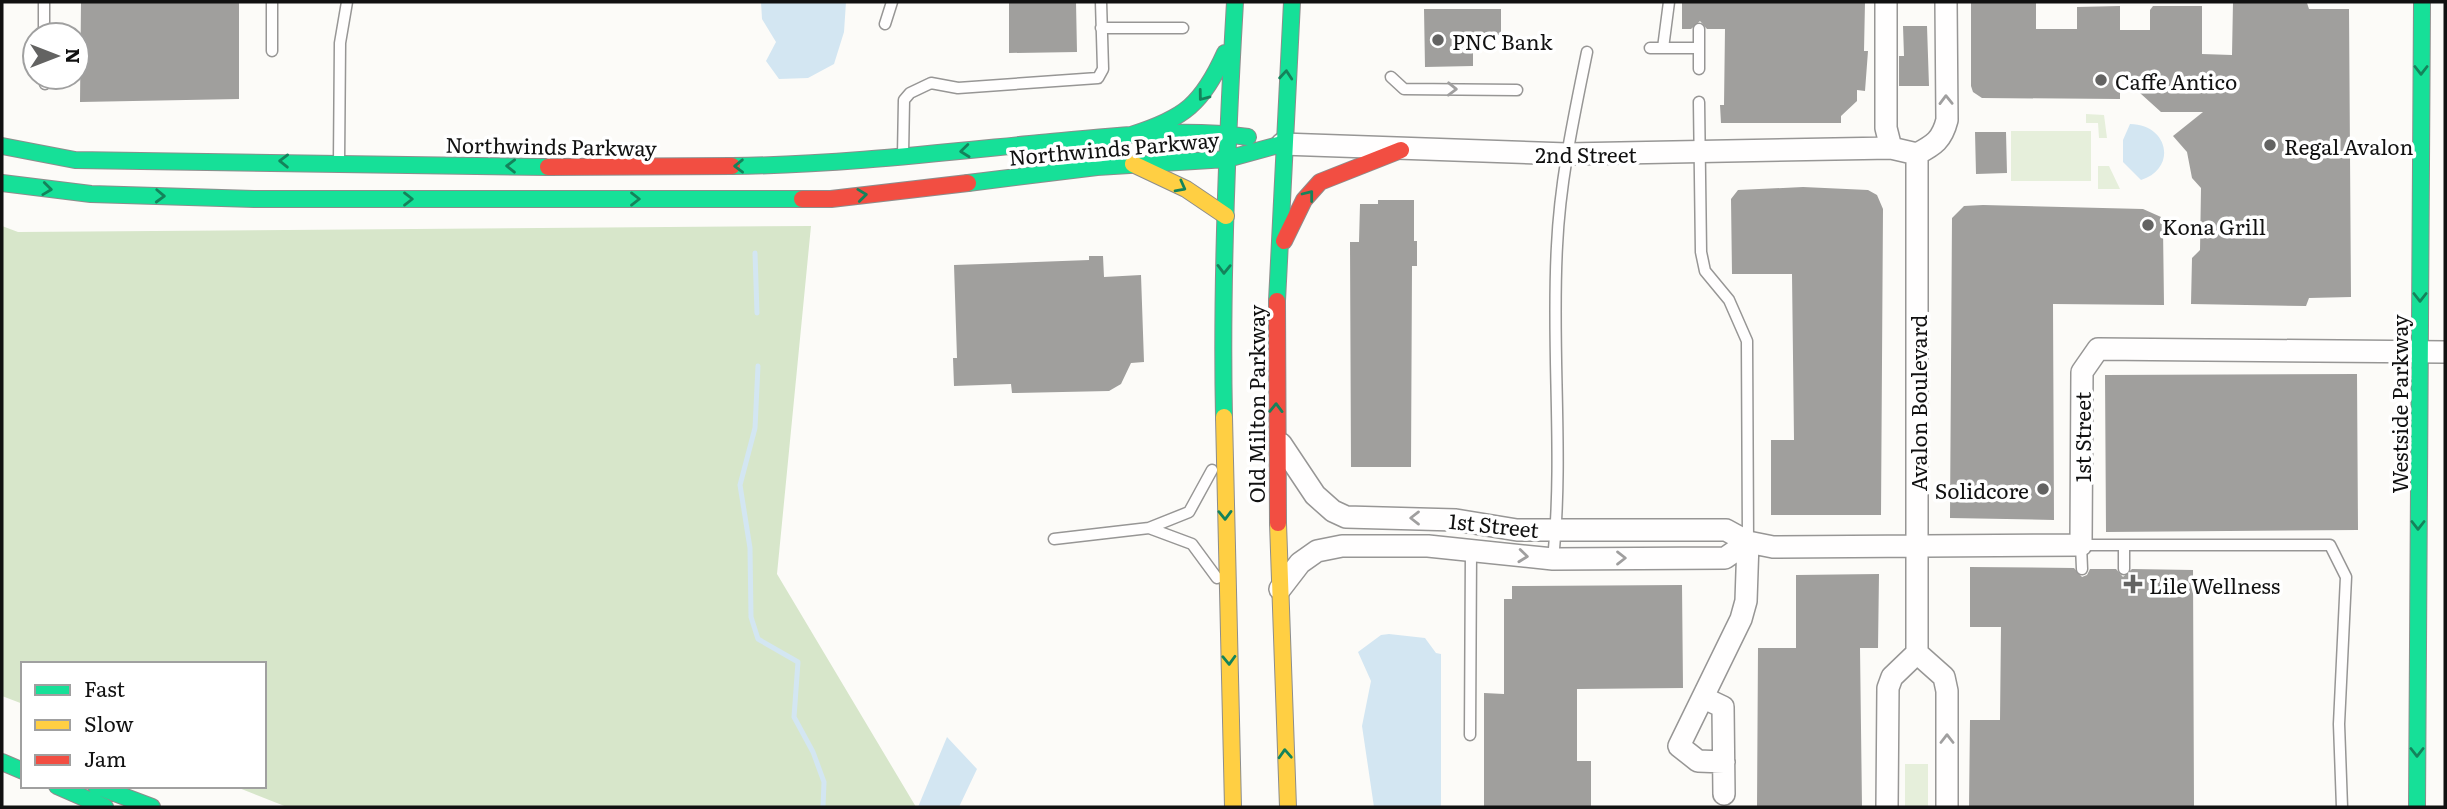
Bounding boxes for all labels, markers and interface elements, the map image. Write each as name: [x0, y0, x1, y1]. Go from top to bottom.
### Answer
north arrow: [21, 21, 91, 91]
place label: PNC Bank: [1452, 25, 1553, 56]
marker: PNC Bank: [1430, 32, 1446, 48]
text: N: [60, 48, 88, 64]
place label: Caffe Antico: [2115, 65, 2237, 96]
one-way arrow: [2413, 65, 2429, 76]
one-way arrow: [1278, 70, 1293, 81]
marker: Caffe Antico: [2093, 72, 2109, 88]
one-way arrow: [1447, 81, 1457, 97]
one-way arrow: [1198, 88, 1211, 100]
one-way arrow: [1939, 94, 1954, 105]
street label: Northwinds Parkway: [1007, 122, 1222, 172]
street label: Northwinds Parkway: [445, 128, 658, 162]
place label: Regal Avalon: [2284, 130, 2413, 161]
marker: Regal Avalon: [2262, 137, 2278, 153]
street label: 2nd Street: [1535, 138, 1637, 169]
one-way arrow: [960, 143, 971, 158]
one-way arrow: [278, 154, 289, 169]
one-way arrow: [505, 158, 516, 174]
one-way arrow: [733, 158, 743, 174]
one-way arrow: [1173, 179, 1186, 193]
one-way arrow: [41, 181, 52, 196]
one-way arrow: [857, 187, 868, 202]
one-way arrow: [155, 188, 165, 204]
one-way arrow: [403, 191, 413, 207]
one-way arrow: [1301, 191, 1313, 203]
one-way arrow: [630, 192, 641, 207]
place label: Kona Grill: [2162, 210, 2266, 241]
marker: Kona Grill: [2140, 217, 2156, 233]
one-way arrow: [1217, 264, 1232, 275]
one-way arrow: [2412, 293, 2428, 303]
street label: Old Milton Parkway: [1240, 304, 1271, 503]
street label: Westside Parkway: [2383, 314, 2414, 494]
street label: Avalon Boulevard: [1902, 315, 1933, 491]
street label: 1st Street: [2066, 391, 2097, 482]
one-way arrow: [1268, 402, 1284, 412]
place label: Solidcore: [1935, 474, 2029, 505]
marker: Solidcore: [2035, 481, 2051, 497]
street label: 1st Street: [1447, 504, 1541, 544]
one-way arrow: [1409, 510, 1420, 526]
one-way arrow: [1217, 511, 1233, 521]
one-way arrow: [2410, 520, 2426, 531]
one-way arrow: [1518, 548, 1529, 563]
one-way arrow: [1616, 550, 1627, 566]
place label: Lile Wellness: [2149, 569, 2280, 600]
marker: Lile Wellness: [2123, 574, 2143, 594]
one-way arrow: [1221, 655, 1236, 666]
legend: [21, 662, 266, 788]
text: Fast: [84, 672, 125, 703]
text: Slow: [84, 707, 134, 738]
one-way arrow: [1939, 733, 1955, 744]
text: Jam: [84, 742, 126, 773]
one-way arrow: [2409, 748, 2425, 758]
one-way arrow: [1278, 749, 1293, 760]

